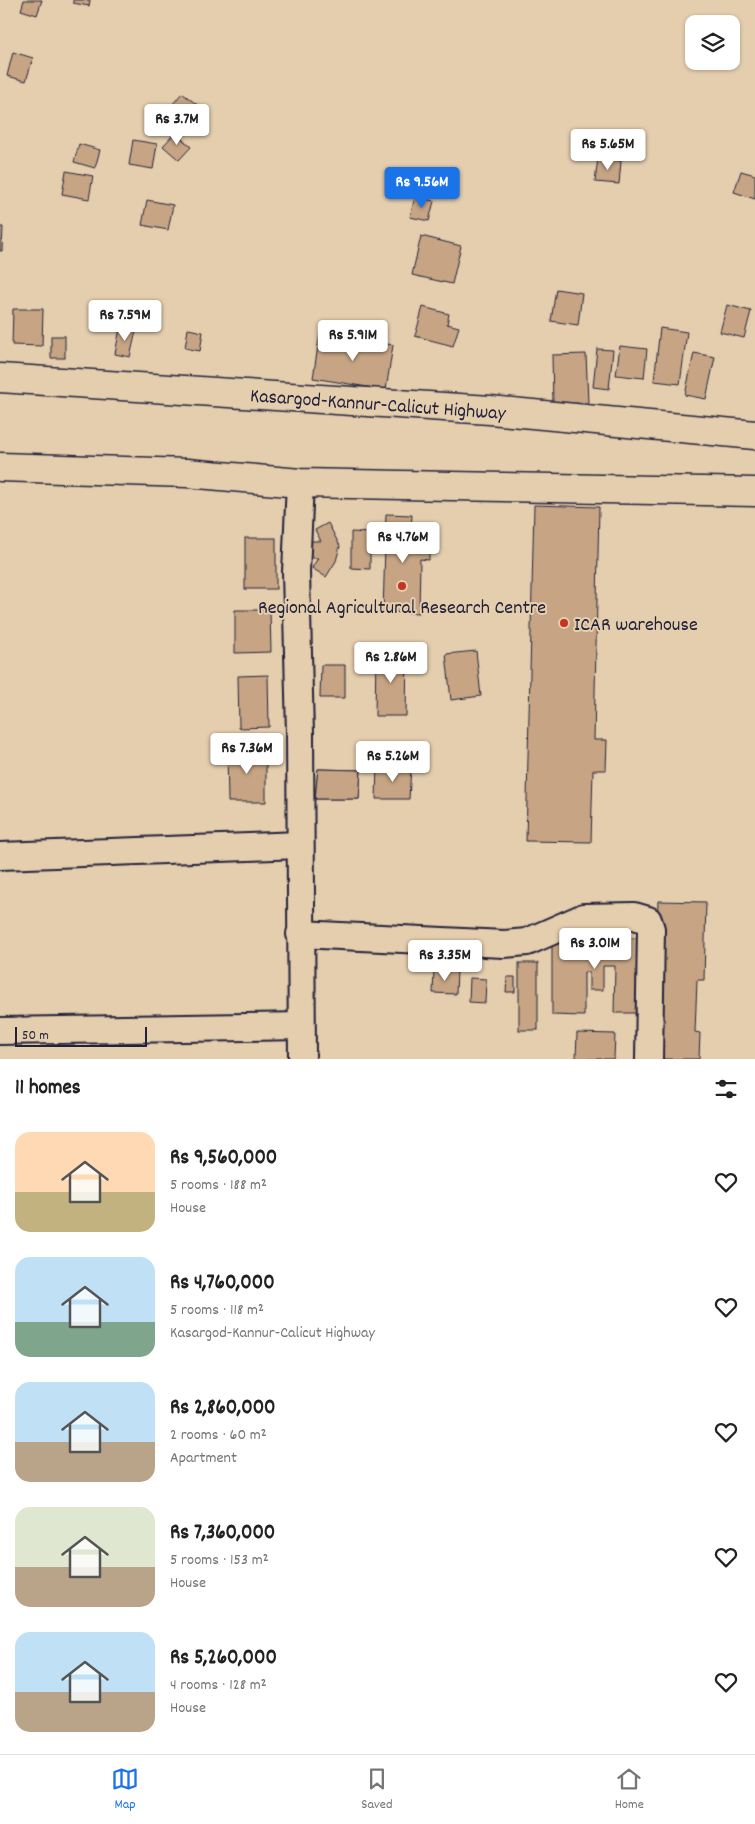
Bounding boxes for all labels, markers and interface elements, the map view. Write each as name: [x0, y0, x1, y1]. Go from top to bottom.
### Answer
map controls: [685, 15, 740, 70]
button: layers: [685, 15, 740, 70]
pin: Rs 3.7M: [131, 104, 223, 146]
text: Rs 3.7M: [155, 108, 199, 131]
pin: Rs 5.65M: [556, 128, 660, 171]
text: Rs 5.65M: [582, 133, 634, 156]
pin: Rs 9.56M: [370, 166, 474, 209]
text: Rs 9.56M: [396, 171, 448, 194]
pin: Rs 7.59M: [73, 300, 177, 342]
text: Rs 7.59M: [99, 304, 151, 327]
pin: Rs 5.91M: [301, 320, 405, 362]
text: Rs 5.91M: [329, 324, 377, 347]
street label: Kasargod-Kannur-Calicut Highway: [249, 383, 507, 429]
pin: Rs 4.76M: [351, 522, 455, 564]
text: Rs 4.76M: [378, 526, 428, 549]
marker: Regional Agricultural Research Centre: [396, 580, 408, 592]
place label: Regional Agricultural Research Centre: [258, 595, 546, 623]
place label: ICAR warehouse: [574, 612, 698, 640]
marker: ICAR warehouse: [558, 617, 570, 629]
pin: Rs 2.86M: [339, 642, 443, 684]
text: Rs 2.86M: [365, 646, 417, 669]
pin: Rs 7.36M: [195, 732, 299, 775]
text: Rs 7.36M: [221, 737, 273, 760]
pin: Rs 5.26M: [341, 740, 445, 783]
text: Rs 5.26M: [367, 745, 419, 768]
pin: Rs 3.01M: [543, 928, 647, 970]
text: Rs 3.01M: [570, 932, 620, 955]
pin: Rs 3.35M: [393, 940, 497, 982]
text: Rs 3.35M: [419, 944, 471, 967]
scale bar: [15, 1024, 148, 1047]
text: 50 m: [22, 1026, 49, 1046]
text: 11 homes: [15, 1074, 80, 1104]
icon: filters: [712, 1075, 740, 1103]
text: Rs 9,560,000: [170, 1144, 277, 1174]
icon: home: [55, 1152, 115, 1212]
icon: heart: [712, 1168, 740, 1196]
text: 5 rooms · 188 m²: [170, 1174, 267, 1197]
text: House: [170, 1197, 206, 1220]
text: Rs 4,760,000: [170, 1269, 275, 1299]
icon: home: [55, 1277, 115, 1337]
icon: heart: [712, 1293, 740, 1321]
text: 5 rooms · 118 m²: [170, 1299, 264, 1322]
text: Kasargod-Kannur-Calicut Highway: [170, 1322, 375, 1345]
text: Rs 2,860,000: [170, 1394, 276, 1424]
icon: home: [55, 1402, 115, 1462]
icon: heart: [712, 1418, 740, 1446]
text: 2 rooms · 60 m²: [170, 1424, 267, 1447]
text: Apartment: [170, 1447, 237, 1470]
text: Rs 7,360,000: [170, 1519, 275, 1549]
icon: home: [55, 1527, 115, 1587]
icon: heart: [712, 1543, 740, 1571]
text: 5 rooms · 153 m²: [170, 1549, 268, 1572]
text: House: [170, 1572, 206, 1595]
text: Rs 5,260,000: [170, 1644, 277, 1674]
icon: home: [55, 1652, 115, 1712]
icon: heart: [712, 1668, 740, 1696]
text: 4 rooms · 128 m²: [170, 1674, 267, 1697]
text: House: [170, 1697, 206, 1720]
tab: Map: [111, 1765, 139, 1815]
tab: Saved: [361, 1765, 393, 1815]
tab: Home: [615, 1765, 644, 1815]

